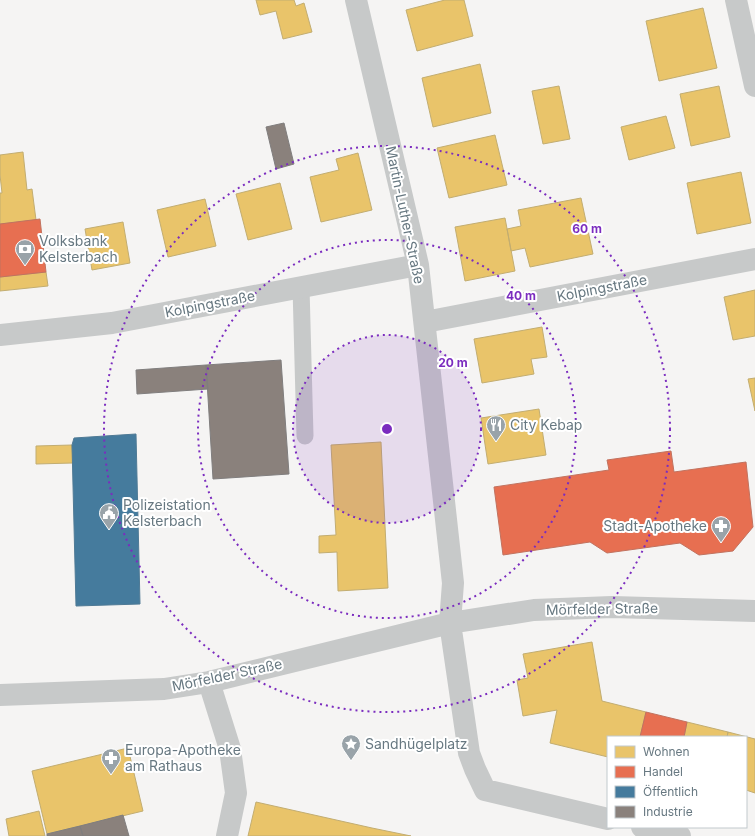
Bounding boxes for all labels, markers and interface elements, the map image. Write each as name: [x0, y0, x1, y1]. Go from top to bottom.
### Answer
street label: Martin-Luther-Straße: [383, 144, 428, 285]
text: 60 m: [572, 221, 602, 236]
place label: Volksbank Kelsterbach: [39, 232, 118, 265]
bank icon: Volksbank Kelsterbach: [14, 238, 36, 266]
street label: Kolpingstraße: [555, 270, 648, 305]
street label: Kolpingstraße: [163, 286, 256, 321]
text: 40 m: [506, 288, 536, 303]
text: 20 m: [438, 355, 468, 370]
restaurant icon: City Kebap: [485, 414, 507, 442]
place label: City Kebap: [510, 416, 582, 433]
centre of rings: [380, 422, 394, 436]
place label: Polizeistation Kelsterbach: [123, 496, 211, 529]
public building icon: Polizeistation Kelsterbach: [98, 502, 120, 530]
pharmacy icon: Stadt-Apotheke: [710, 515, 732, 543]
place label: Stadt-Apotheke: [603, 517, 707, 534]
street label: Mörfelder Straße: [546, 599, 658, 618]
street label: Mörfelder Straße: [170, 655, 284, 694]
place icon: Sandhügelplatz: [340, 733, 362, 761]
place label: Sandhügelplatz: [365, 735, 468, 752]
legend: [607, 736, 747, 828]
place label: Europa-Apotheke am Rathaus: [125, 741, 241, 774]
text: Wohnen: [643, 744, 690, 759]
pharmacy icon: Europa-Apotheke am Rathaus: [100, 747, 122, 775]
text: Handel: [643, 764, 683, 779]
text: Öffentlich: [643, 784, 698, 799]
text: Industrie: [643, 804, 693, 819]

